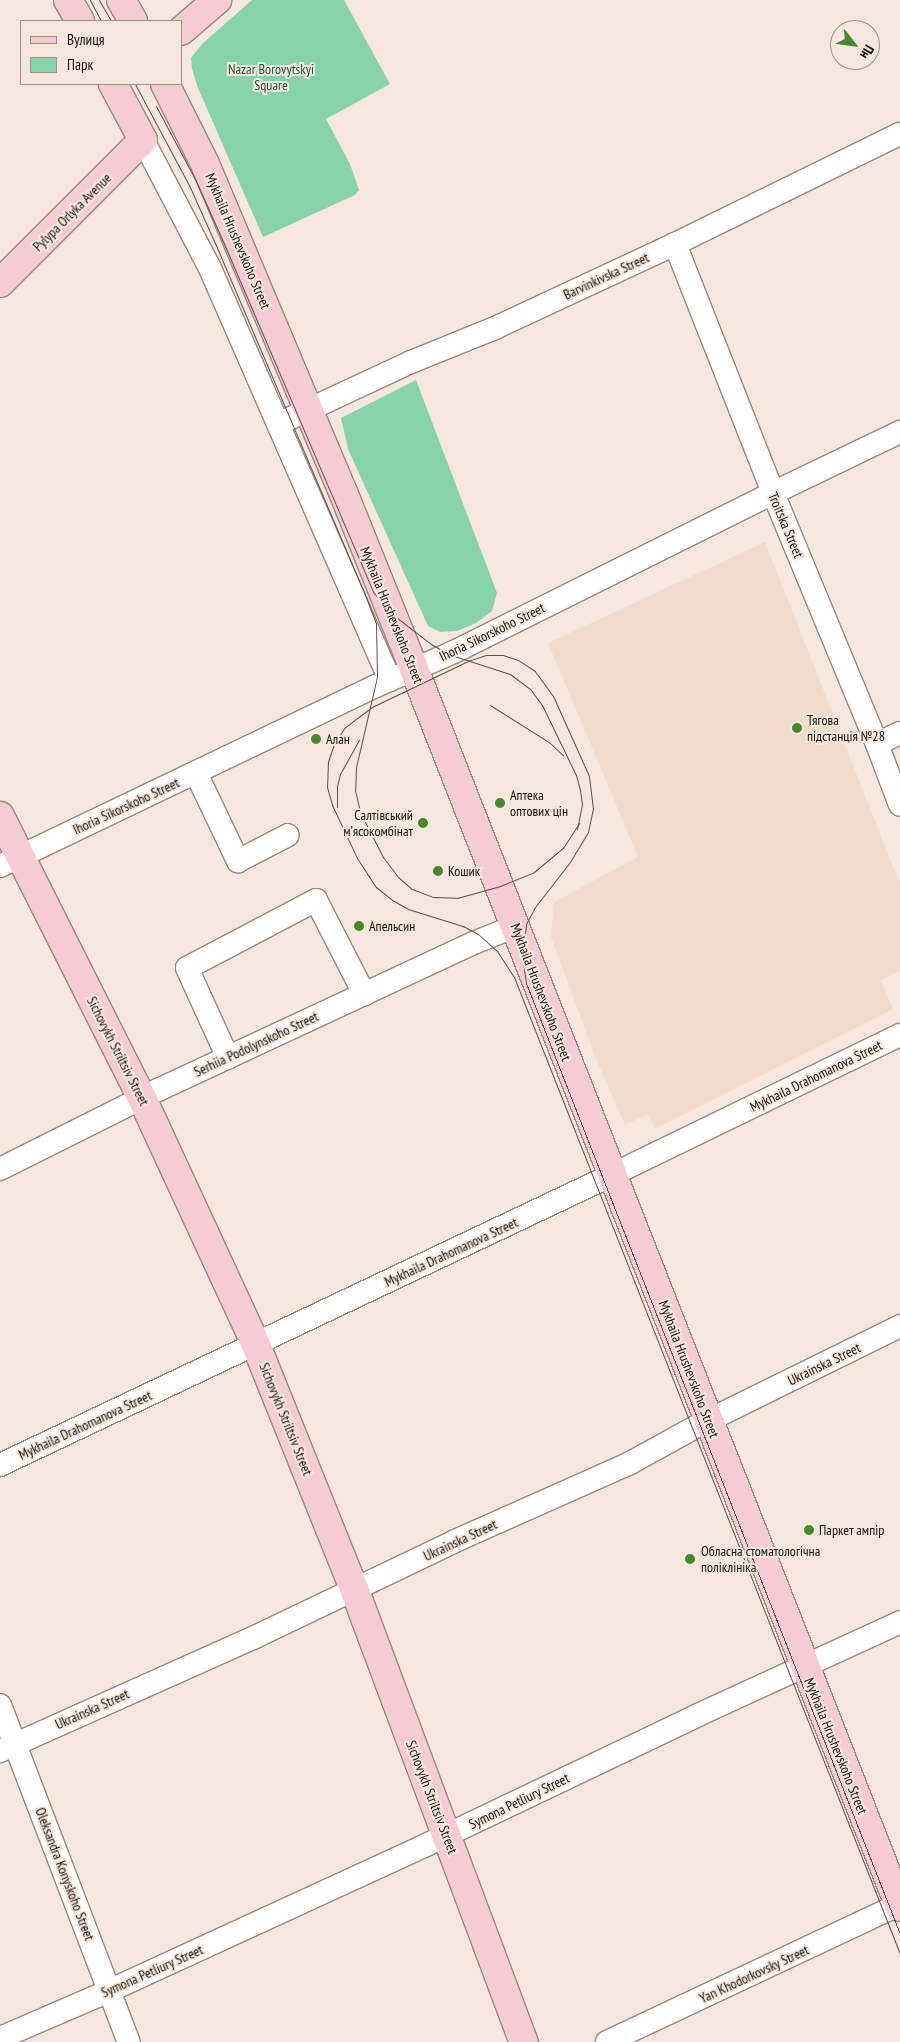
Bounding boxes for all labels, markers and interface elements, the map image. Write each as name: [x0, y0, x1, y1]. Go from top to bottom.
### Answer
legend: [20, 20, 182, 85]
north arrow: [830, 20, 880, 70]
text: Вулиця: [67, 30, 105, 49]
text: Пн: [856, 42, 878, 62]
text: Парк: [67, 55, 93, 74]
park label: Nazar Borovytskyi Square: [228, 61, 314, 94]
street label: Pylypa Orlyka Avenue: [29, 169, 115, 255]
street label: Mykhaila Hrushevskoho Street: [202, 171, 274, 311]
street label: Barvinkivska Street: [561, 249, 651, 303]
street label: Troitska Street: [765, 490, 807, 560]
street label: Mykhaila Hrushevskoho Street: [357, 544, 427, 686]
street label: Ihoria Sikorskoho Street: [436, 599, 548, 665]
place label: Тягова пiдстанцiя №28: [807, 712, 885, 744]
marker: Тягова пiдстанцiя №28: [791, 722, 803, 734]
place label: Алан: [326, 731, 350, 747]
marker: Алан: [310, 733, 322, 745]
street label: Ihoria Sikorskoho Street: [70, 774, 182, 838]
place label: Аптека оптових цін: [510, 787, 568, 820]
marker: Аптека оптових цін: [494, 797, 506, 809]
place label: Салтівський мʼясокомбінат: [343, 807, 413, 840]
marker: Салтівський мʼясокомбінат: [417, 817, 429, 829]
place label: Кошик: [448, 863, 480, 879]
marker: Кошик: [432, 865, 444, 877]
place label: Апельсин: [369, 918, 415, 934]
marker: Апельсин: [353, 920, 365, 932]
street label: Mykhaila Hrushevskoho Street: [507, 921, 575, 1063]
street label: Sichovykh Striltsiv Street: [83, 994, 153, 1108]
street label: Serhiia Podolynskoho Street: [191, 1008, 321, 1080]
street label: Mykhaila Drahomanova Street: [747, 1037, 885, 1115]
street label: Mykhaila Drahomanova Street: [382, 1214, 520, 1290]
street label: Mykhaila Hrushevskoho Street: [655, 1298, 723, 1440]
street label: Ukrainska Street: [785, 1339, 863, 1389]
street label: Sichovykh Striltsiv Street: [256, 1360, 316, 1478]
street label: Mykhaila Drahomanova Street: [16, 1387, 154, 1463]
street label: Ukrainska Street: [421, 1516, 499, 1564]
place label: Паркет ампір: [819, 1522, 885, 1538]
marker: Паркет ампір: [803, 1524, 815, 1536]
place label: Обласна стоматологічна поліклініка: [701, 1543, 820, 1575]
marker: Обласна стоматологічна поліклініка: [683, 1552, 697, 1566]
street label: Mykhaila Hrushevskoho Street: [801, 1675, 871, 1817]
street label: Ukrainska Street: [52, 1685, 132, 1733]
street label: Sichovykh Striltsiv Street: [403, 1738, 461, 1856]
street label: Symona Petliury Street: [466, 1769, 572, 1833]
street label: Oleksandra Konyskoho Street: [32, 1805, 98, 1943]
street label: Symona Petliury Street: [98, 1941, 206, 2001]
street label: Yan Khodorkovsky Street: [696, 1941, 812, 2007]

